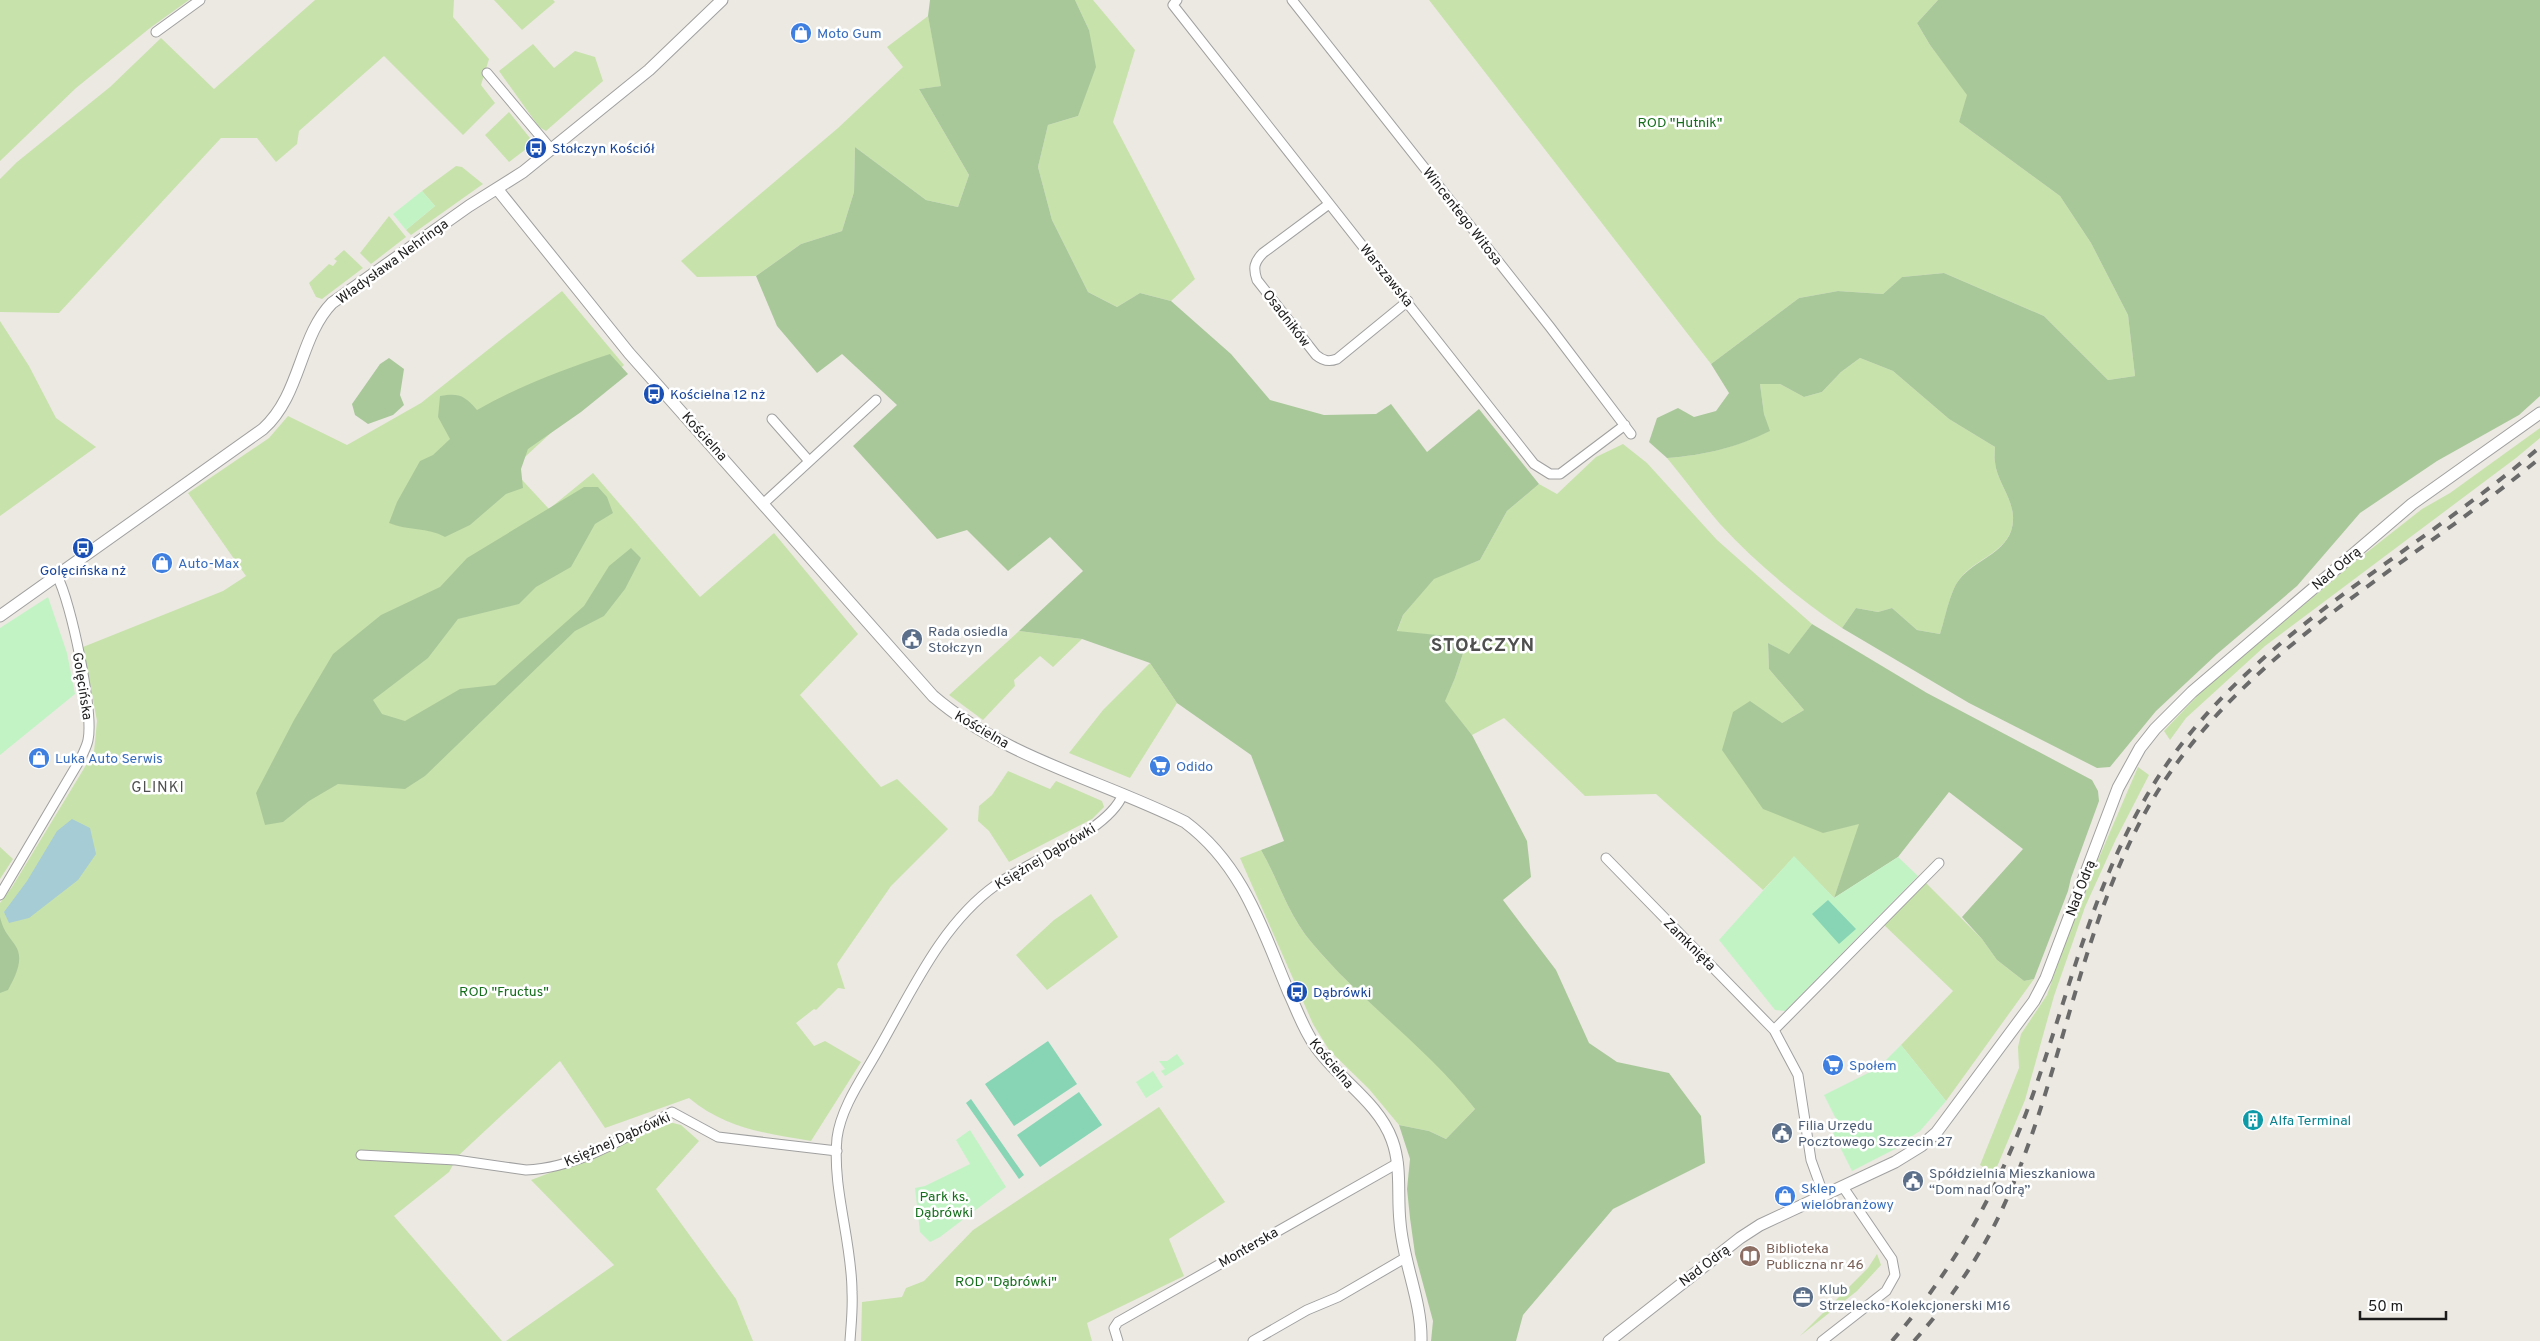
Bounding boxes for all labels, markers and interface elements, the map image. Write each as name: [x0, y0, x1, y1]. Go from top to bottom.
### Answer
shop icon: Moto Gum: [789, 21, 813, 45]
place label: Moto Gum: [817, 26, 882, 43]
park label: ROD "Hutnik": [1638, 115, 1722, 132]
bus stop icon: Stołczyn Kościół: [524, 136, 548, 160]
place label: Stołczyn Kościół: [552, 141, 655, 158]
street label: Wincentego Witosa: [1418, 165, 1505, 269]
street label: Władysława Nehringa: [334, 216, 452, 308]
street label: Warszawska: [1355, 241, 1416, 311]
street label: Osadników: [1258, 287, 1313, 351]
bus stop icon: Kościelna 12 nż: [642, 382, 666, 406]
place label: Kościelna 12 nż: [670, 387, 766, 404]
street label: Kościelna: [677, 409, 730, 465]
bus stop icon: Golęcińska nż: [71, 536, 95, 560]
street label: Nad Odrą: [2309, 544, 2365, 595]
shop icon: Auto-Max: [150, 551, 174, 575]
place label: Auto-Max: [178, 556, 239, 573]
place label: Golęcińska nż: [40, 563, 126, 580]
place label: Rada osiedla Stołczyn: [928, 624, 1008, 657]
public building icon: Rada osiedla Stołczyn: [900, 627, 924, 651]
district label: STOŁCZYN: [1431, 634, 1535, 658]
street label: Golęcińska: [68, 651, 95, 721]
street label: Kościelna: [951, 708, 1012, 753]
shop icon: Luka Auto Serwis: [27, 746, 51, 770]
place label: Luka Auto Serwis: [55, 751, 163, 768]
supermarket icon: Odido: [1148, 754, 1172, 778]
place label: Odido: [1176, 759, 1213, 776]
district label: GLINKI: [131, 779, 185, 798]
street label: Księżnej Dąbrówki: [992, 821, 1099, 894]
street label: Nad Odrą: [2063, 858, 2100, 919]
street label: Zamknięta: [1659, 915, 1719, 975]
bus stop icon: Dąbrówki: [1285, 980, 1309, 1004]
park label: ROD "Fructus": [459, 984, 549, 1001]
place label: Dąbrówki: [1313, 985, 1371, 1002]
street label: Kościelna: [1305, 1035, 1357, 1092]
supermarket icon: Społem: [1821, 1053, 1845, 1077]
place label: Społem: [1849, 1058, 1897, 1075]
building icon: Alfa Terminal: [2241, 1108, 2265, 1132]
street label: Księżnej Dąbrówki: [562, 1109, 673, 1171]
place label: Alfa Terminal: [2269, 1113, 2351, 1130]
place label: Filia Urzędu Pocztowego Szczecin 27: [1798, 1118, 1953, 1151]
public building icon: Filia Urzędu Pocztowego Szczecin 27: [1770, 1121, 1794, 1145]
place label: Spółdzielnia Mieszkaniowa “Dom nad Odrą”: [1929, 1166, 2095, 1199]
public building icon: Spółdzielnia Mieszkaniowa “Dom nad Odrą”: [1901, 1169, 1925, 1193]
place label: Sklep wielobranżowy: [1801, 1181, 1894, 1214]
shop icon: Sklep wielobranżowy: [1773, 1184, 1797, 1208]
park label: Park ks. Dąbrówki: [915, 1189, 973, 1222]
street label: Monterska: [1216, 1224, 1282, 1272]
place label: Biblioteka Publiczna nr 46: [1766, 1241, 1864, 1274]
street label: Nad Odrą: [1676, 1242, 1733, 1291]
library icon: Biblioteka Publiczna nr 46: [1738, 1244, 1762, 1268]
park label: ROD "Dąbrówki": [955, 1274, 1057, 1291]
place label: Klub Strzelecko-Kolekcjonerski M16: [1819, 1282, 2011, 1315]
office icon: Klub Strzelecko-Kolekcjonerski M16: [1791, 1285, 1815, 1309]
scale bar: [2360, 1288, 2446, 1320]
text: 50 m: [2368, 1298, 2403, 1317]

